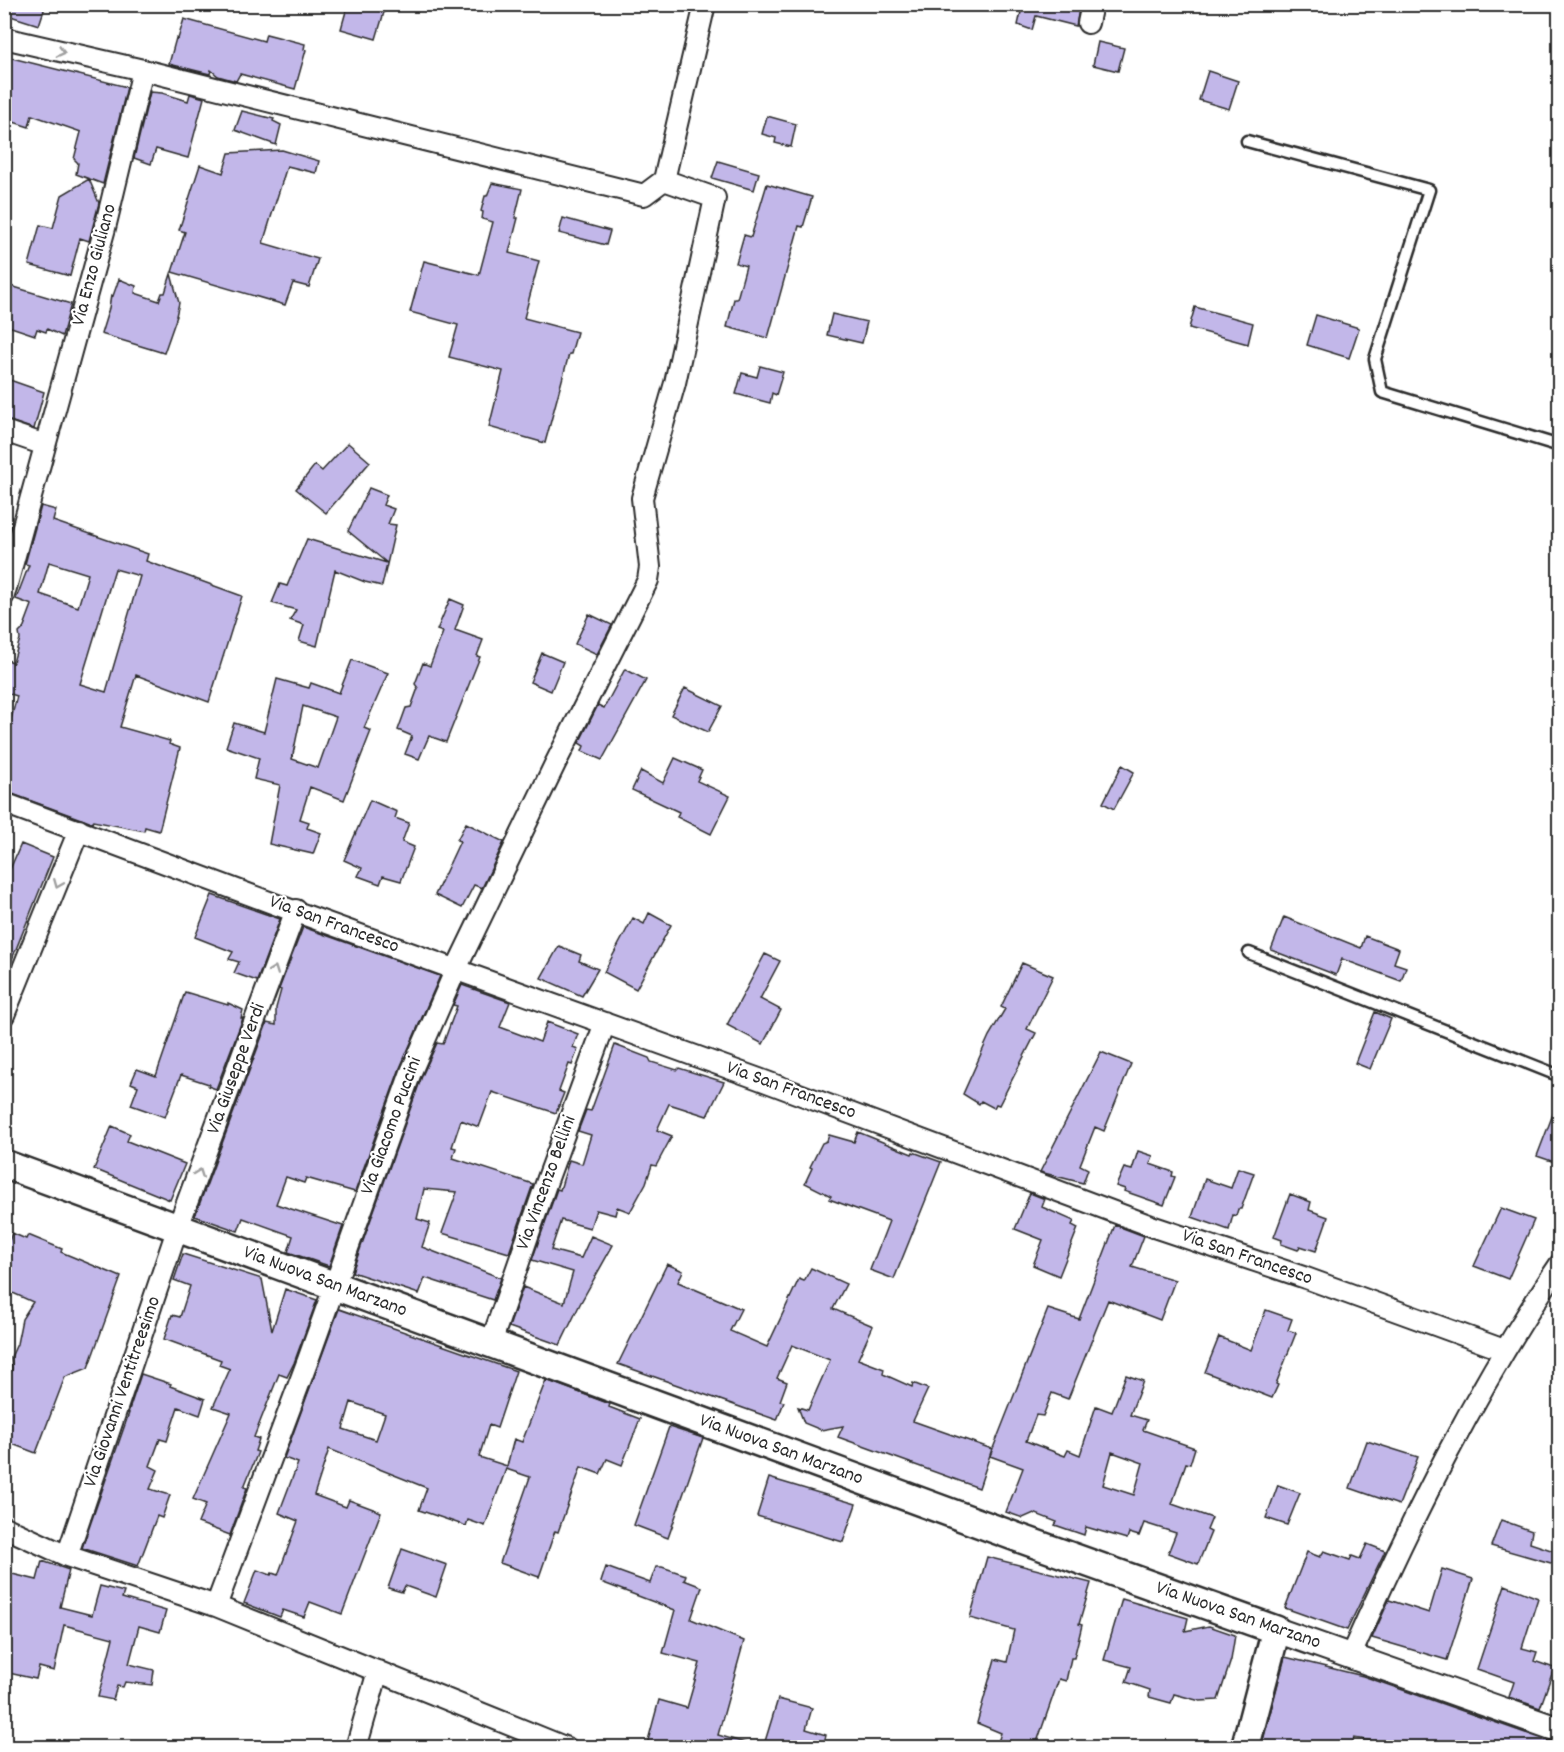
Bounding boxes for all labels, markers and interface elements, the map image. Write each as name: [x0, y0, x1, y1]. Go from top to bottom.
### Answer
one-way arrow: [56, 45, 66, 58]
street label: Via Enzo Giuliano: [65, 201, 125, 329]
one-way arrow: [52, 878, 65, 889]
street label: Via San Francesco: [265, 889, 403, 962]
one-way arrow: [266, 965, 279, 976]
street label: Via Giuseppe Verdi: [200, 999, 274, 1138]
street label: Via Giacomo Puccini: [354, 1053, 430, 1199]
street label: Via San Francesco: [722, 1055, 860, 1128]
street label: Via Vincenzo Bellini: [510, 1112, 584, 1254]
one-way arrow: [191, 1168, 204, 1178]
street label: Via San Francesco: [1178, 1223, 1316, 1293]
street label: Via Nuova San Marzano: [239, 1239, 411, 1325]
street label: Via Giovanni Ventitreesimo: [77, 1293, 169, 1491]
street label: Via Nuova San Marzano: [695, 1407, 867, 1493]
street label: Via Nuova San Marzano: [1152, 1575, 1324, 1657]

